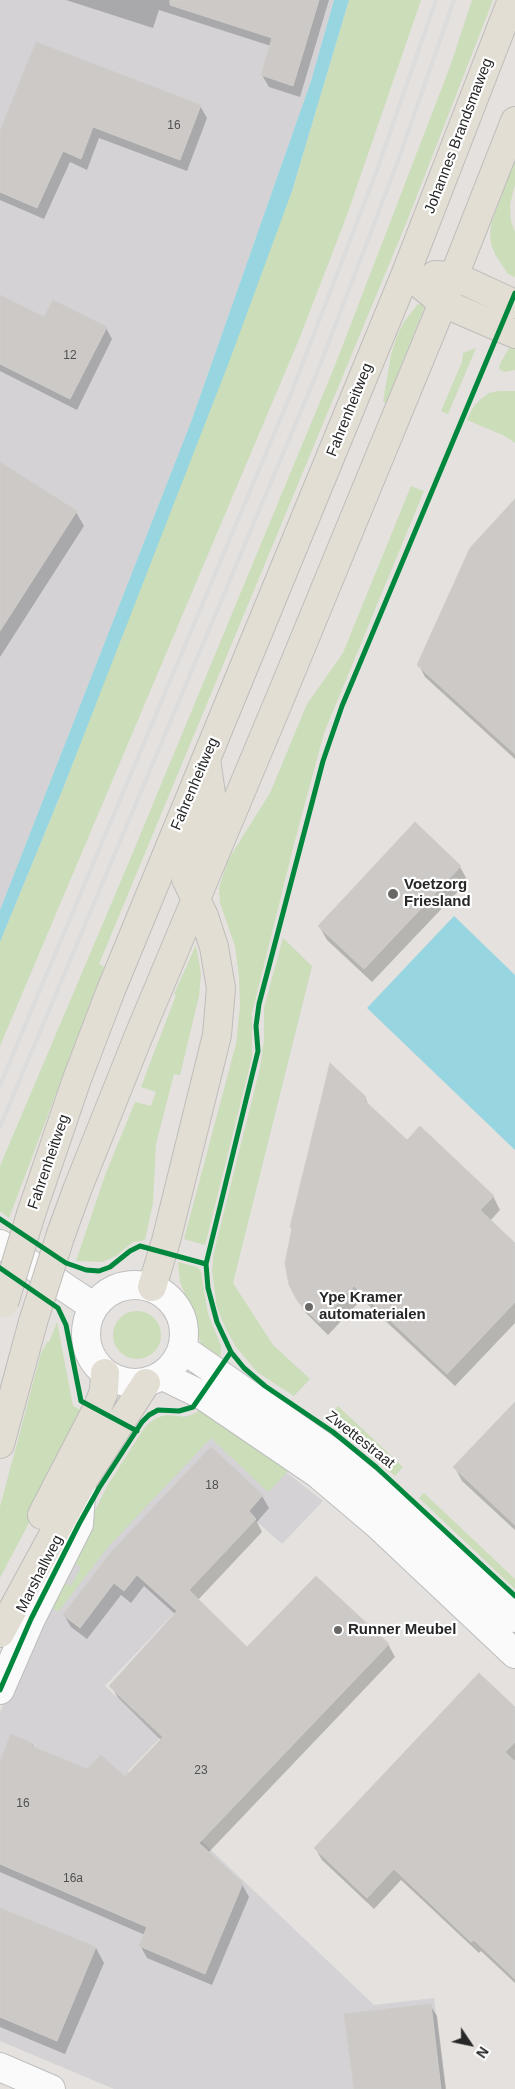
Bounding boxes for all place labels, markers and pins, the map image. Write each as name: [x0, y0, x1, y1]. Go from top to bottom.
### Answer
place label: Voetzorg Friesland: [404, 876, 471, 911]
marker: Voetzorg Friesland: [386, 887, 400, 901]
place label: Ype Kramer automaterialen: [319, 1289, 426, 1324]
marker: Ype Kramer automaterialen: [303, 1301, 315, 1313]
place label: Runner Meubel: [348, 1621, 456, 1639]
marker: Runner Meubel: [332, 1624, 344, 1636]

